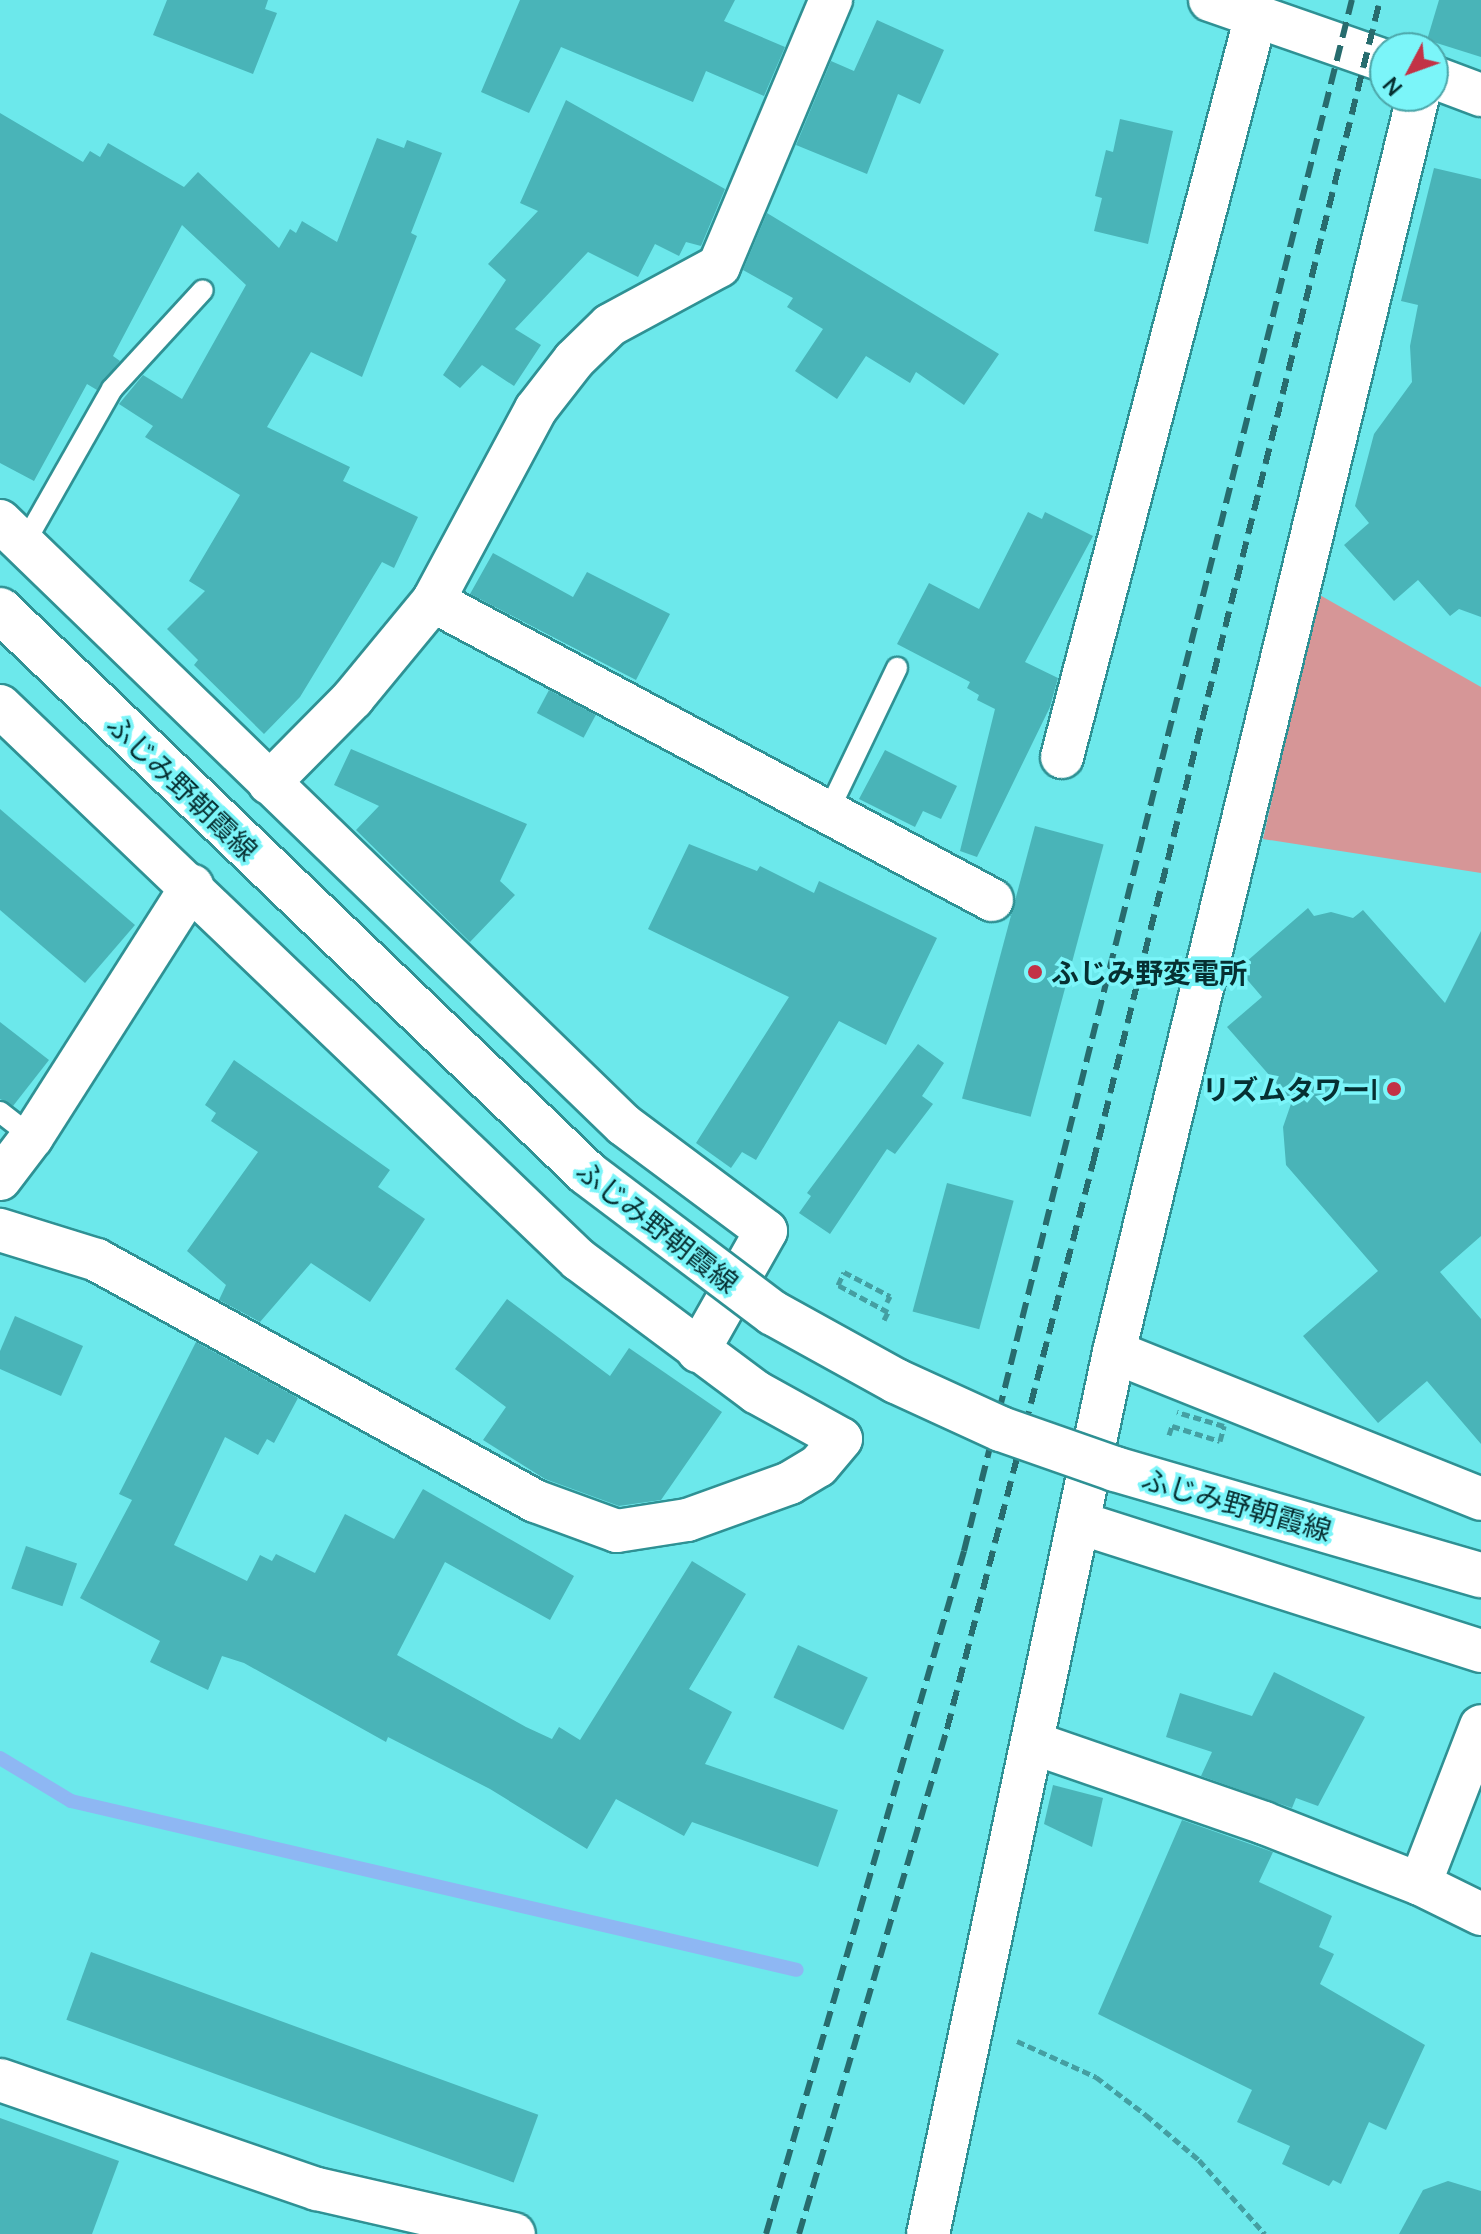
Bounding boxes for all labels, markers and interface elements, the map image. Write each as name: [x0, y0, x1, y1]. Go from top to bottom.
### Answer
north arrow: [1369, 32, 1449, 112]
text: N: [1376, 71, 1409, 102]
street label: ふじみ野朝霞線: [101, 707, 265, 867]
place label: ふじみ野変電所: [1051, 955, 1247, 989]
marker: ふじみ野変電所: [1026, 963, 1044, 981]
place label: リズムタワーI: [1202, 1072, 1378, 1106]
marker: リズムタワーI: [1385, 1080, 1403, 1098]
street label: ふじみ野朝霞線: [570, 1152, 746, 1300]
street label: ふじみ野朝霞線: [1138, 1461, 1336, 1547]

